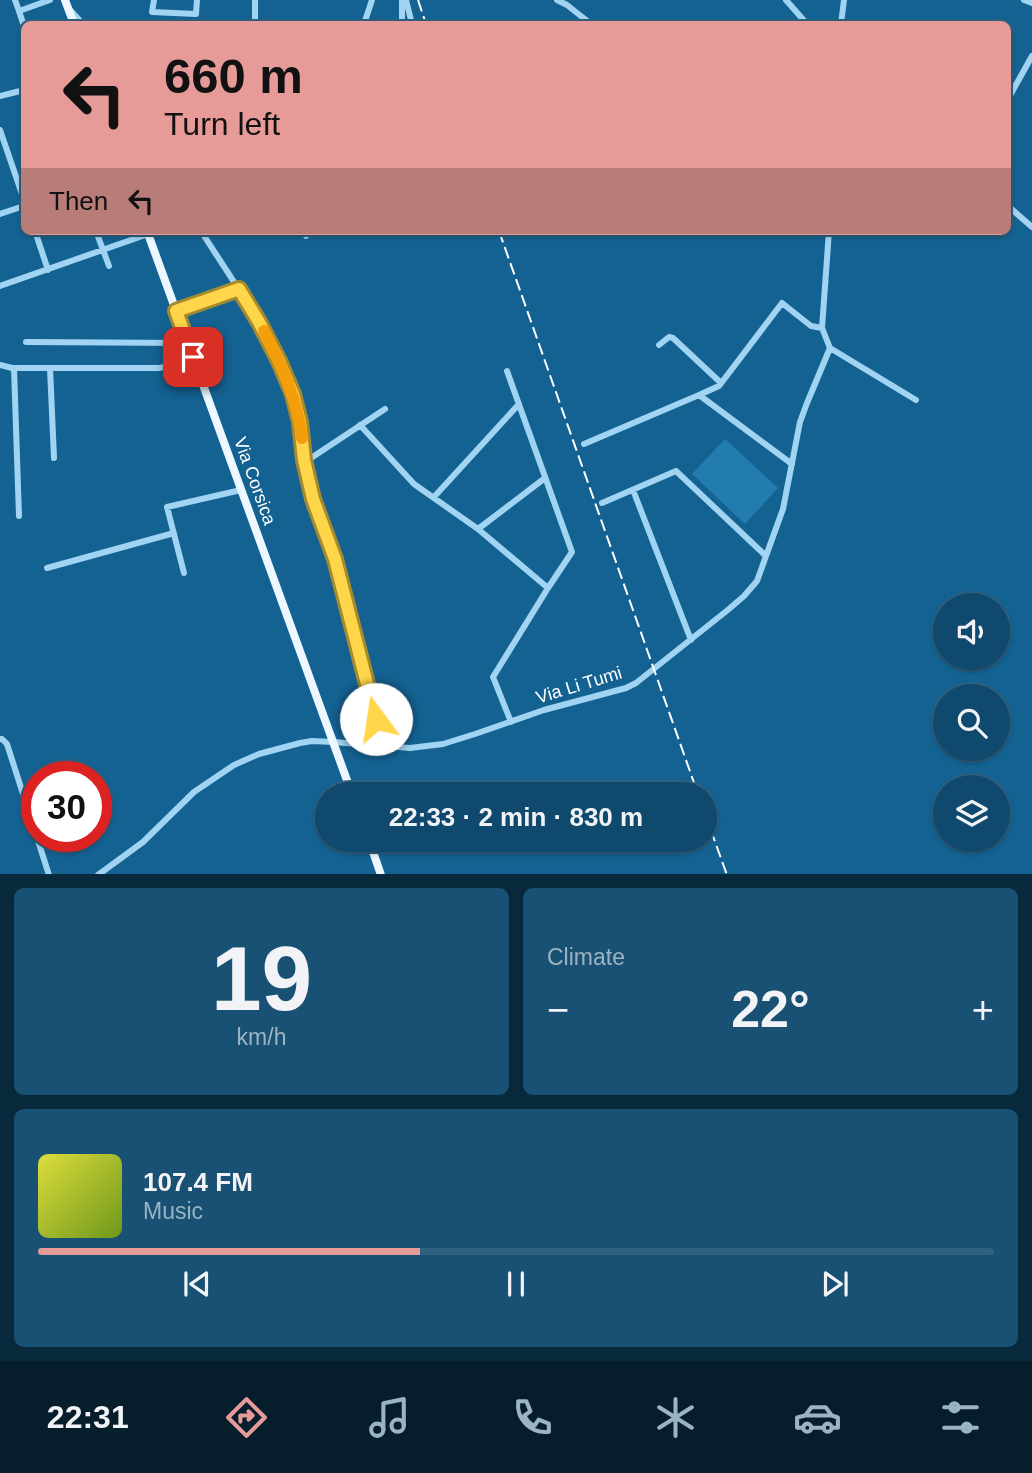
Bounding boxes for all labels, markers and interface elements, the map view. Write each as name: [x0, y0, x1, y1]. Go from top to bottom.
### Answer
icon: left: [49, 49, 140, 140]
text: 660 m: [164, 49, 303, 103]
text: Turn left: [164, 106, 280, 142]
icon: left: [122, 182, 160, 220]
text: Then: [49, 186, 108, 216]
pin: [163, 327, 223, 387]
icon: arrive: [174, 338, 212, 376]
street label: Via Corsica: [230, 434, 280, 528]
map controls: [933, 593, 1010, 852]
button: sound: [933, 593, 1010, 670]
street label: Via Li Tumi: [534, 662, 624, 708]
position arrow: [339, 682, 413, 756]
button: search: [933, 684, 1010, 761]
speed limit sign: 30: [21, 761, 112, 852]
button: layers: [933, 775, 1010, 852]
text: 22:33 · 2 min · 830 m: [389, 802, 643, 832]
text: 19: [211, 928, 312, 1029]
text: Climate: [547, 944, 625, 970]
text: 22°: [731, 980, 810, 1038]
text: −: [547, 989, 569, 1031]
text: +: [972, 989, 994, 1031]
text: km/h: [237, 1024, 286, 1050]
text: 107.4 FM: [143, 1167, 253, 1197]
text: Music: [143, 1198, 203, 1224]
icon: previous: [178, 1265, 216, 1303]
icon: pause: [497, 1265, 535, 1303]
icon: next: [816, 1265, 854, 1303]
icon: directions: [222, 1393, 271, 1442]
icon: music: [365, 1393, 414, 1442]
icon: phone: [508, 1393, 557, 1442]
icon: climate: [651, 1393, 700, 1442]
icon: car: [793, 1393, 842, 1442]
icon: filters: [936, 1393, 985, 1442]
text: 22:31: [47, 1399, 129, 1435]

